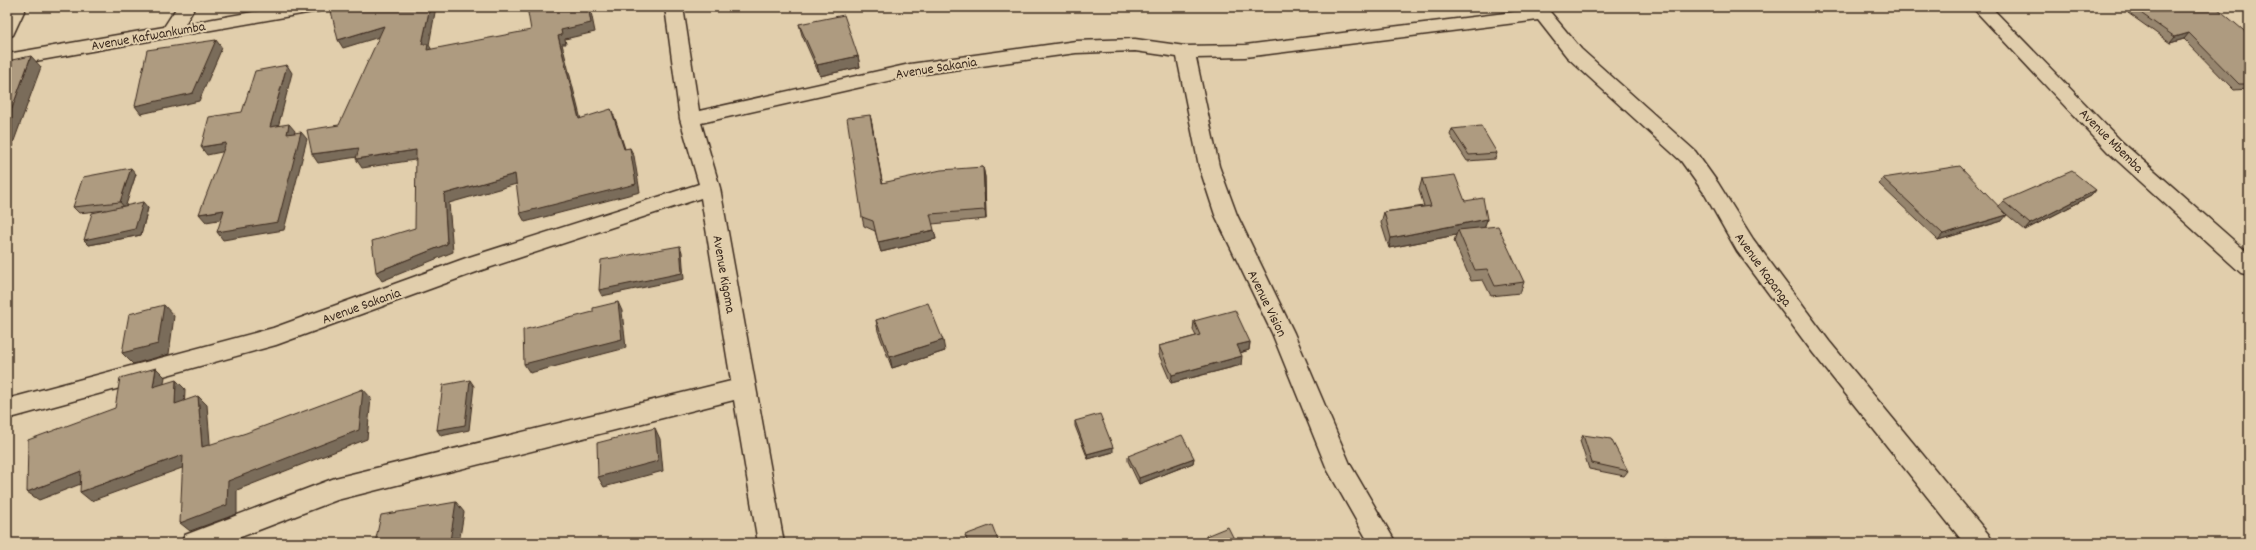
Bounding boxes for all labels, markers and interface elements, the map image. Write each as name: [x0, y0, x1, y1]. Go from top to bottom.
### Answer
street label: Avenue Kafwankumba: [90, 17, 207, 57]
street label: Avenue Sakania: [894, 53, 979, 85]
street label: Avenue Mbemba: [2074, 105, 2148, 179]
street label: Avenue Kapanga: [1729, 229, 1796, 311]
street label: Avenue Kigoma: [706, 234, 740, 315]
street label: Avenue Vision: [1241, 267, 1291, 341]
street label: Avenue Sakania: [320, 283, 404, 330]

